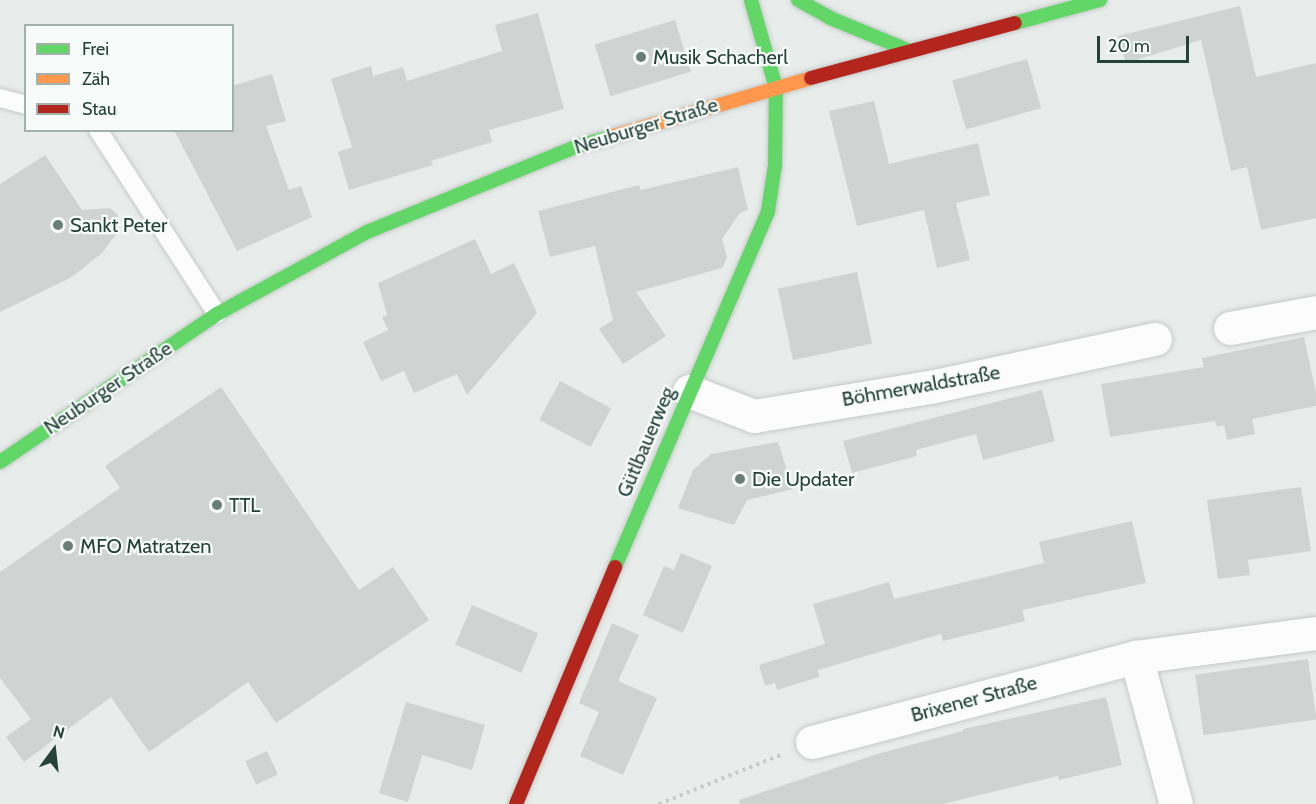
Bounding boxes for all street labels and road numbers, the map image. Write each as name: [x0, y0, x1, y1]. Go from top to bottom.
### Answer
street label: Neuburger Straße: [571, 93, 721, 159]
street label: Neuburger Straße: [40, 336, 176, 440]
street label: Böhmerwaldstraße: [840, 360, 1002, 412]
street label: Gütlbauerweg: [612, 383, 680, 501]
street label: Brixener Straße: [908, 671, 1040, 727]

